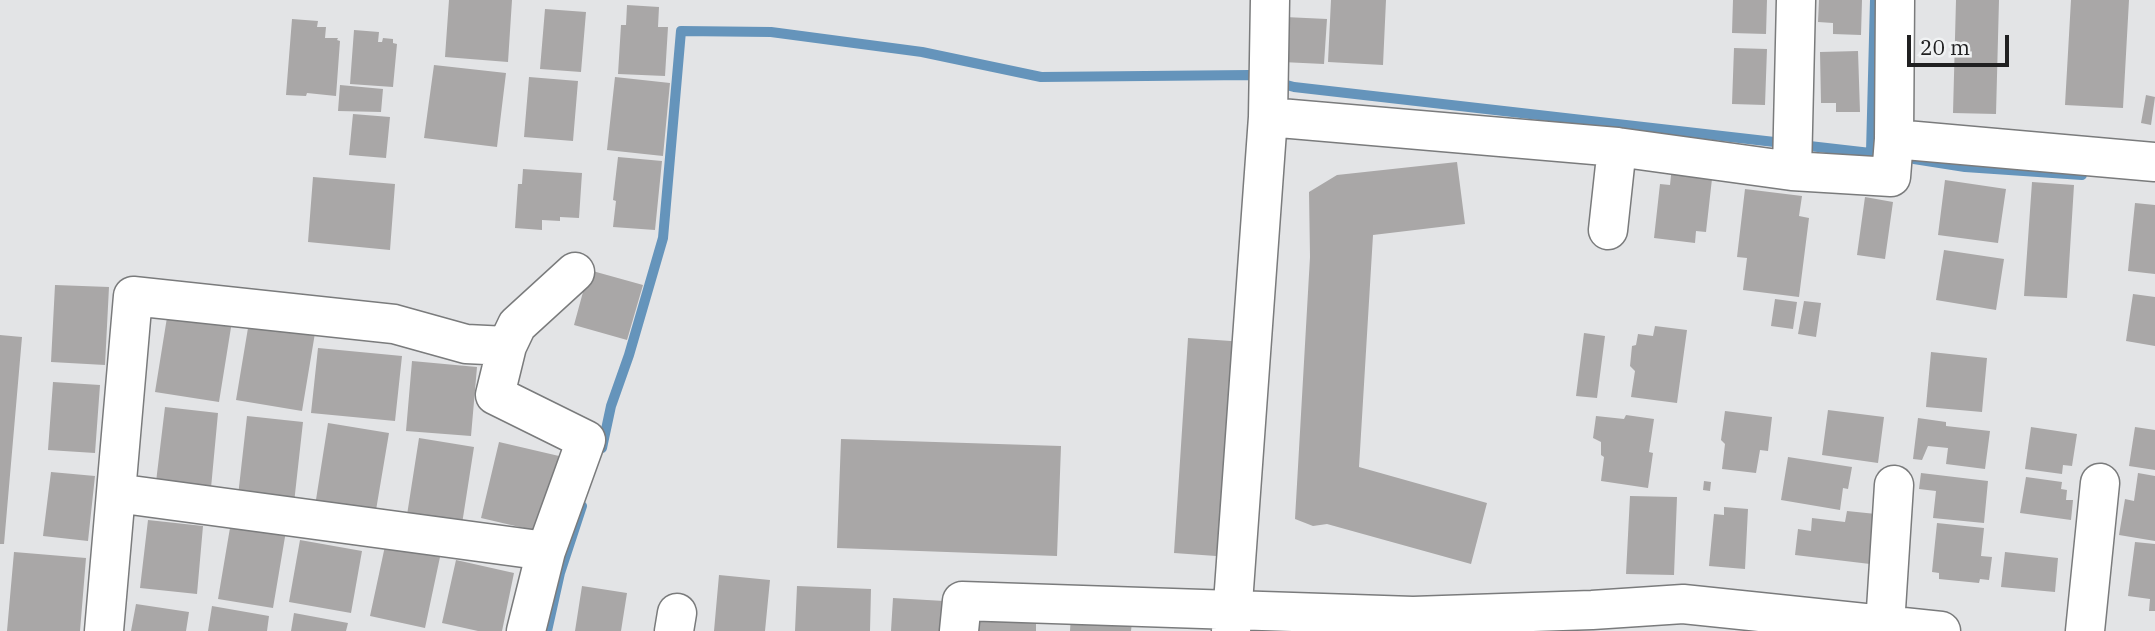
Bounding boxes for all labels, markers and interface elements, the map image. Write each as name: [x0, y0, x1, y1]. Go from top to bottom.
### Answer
scale bar: [1910, 21, 2011, 65]
text: 20 m: [1920, 33, 1970, 61]

